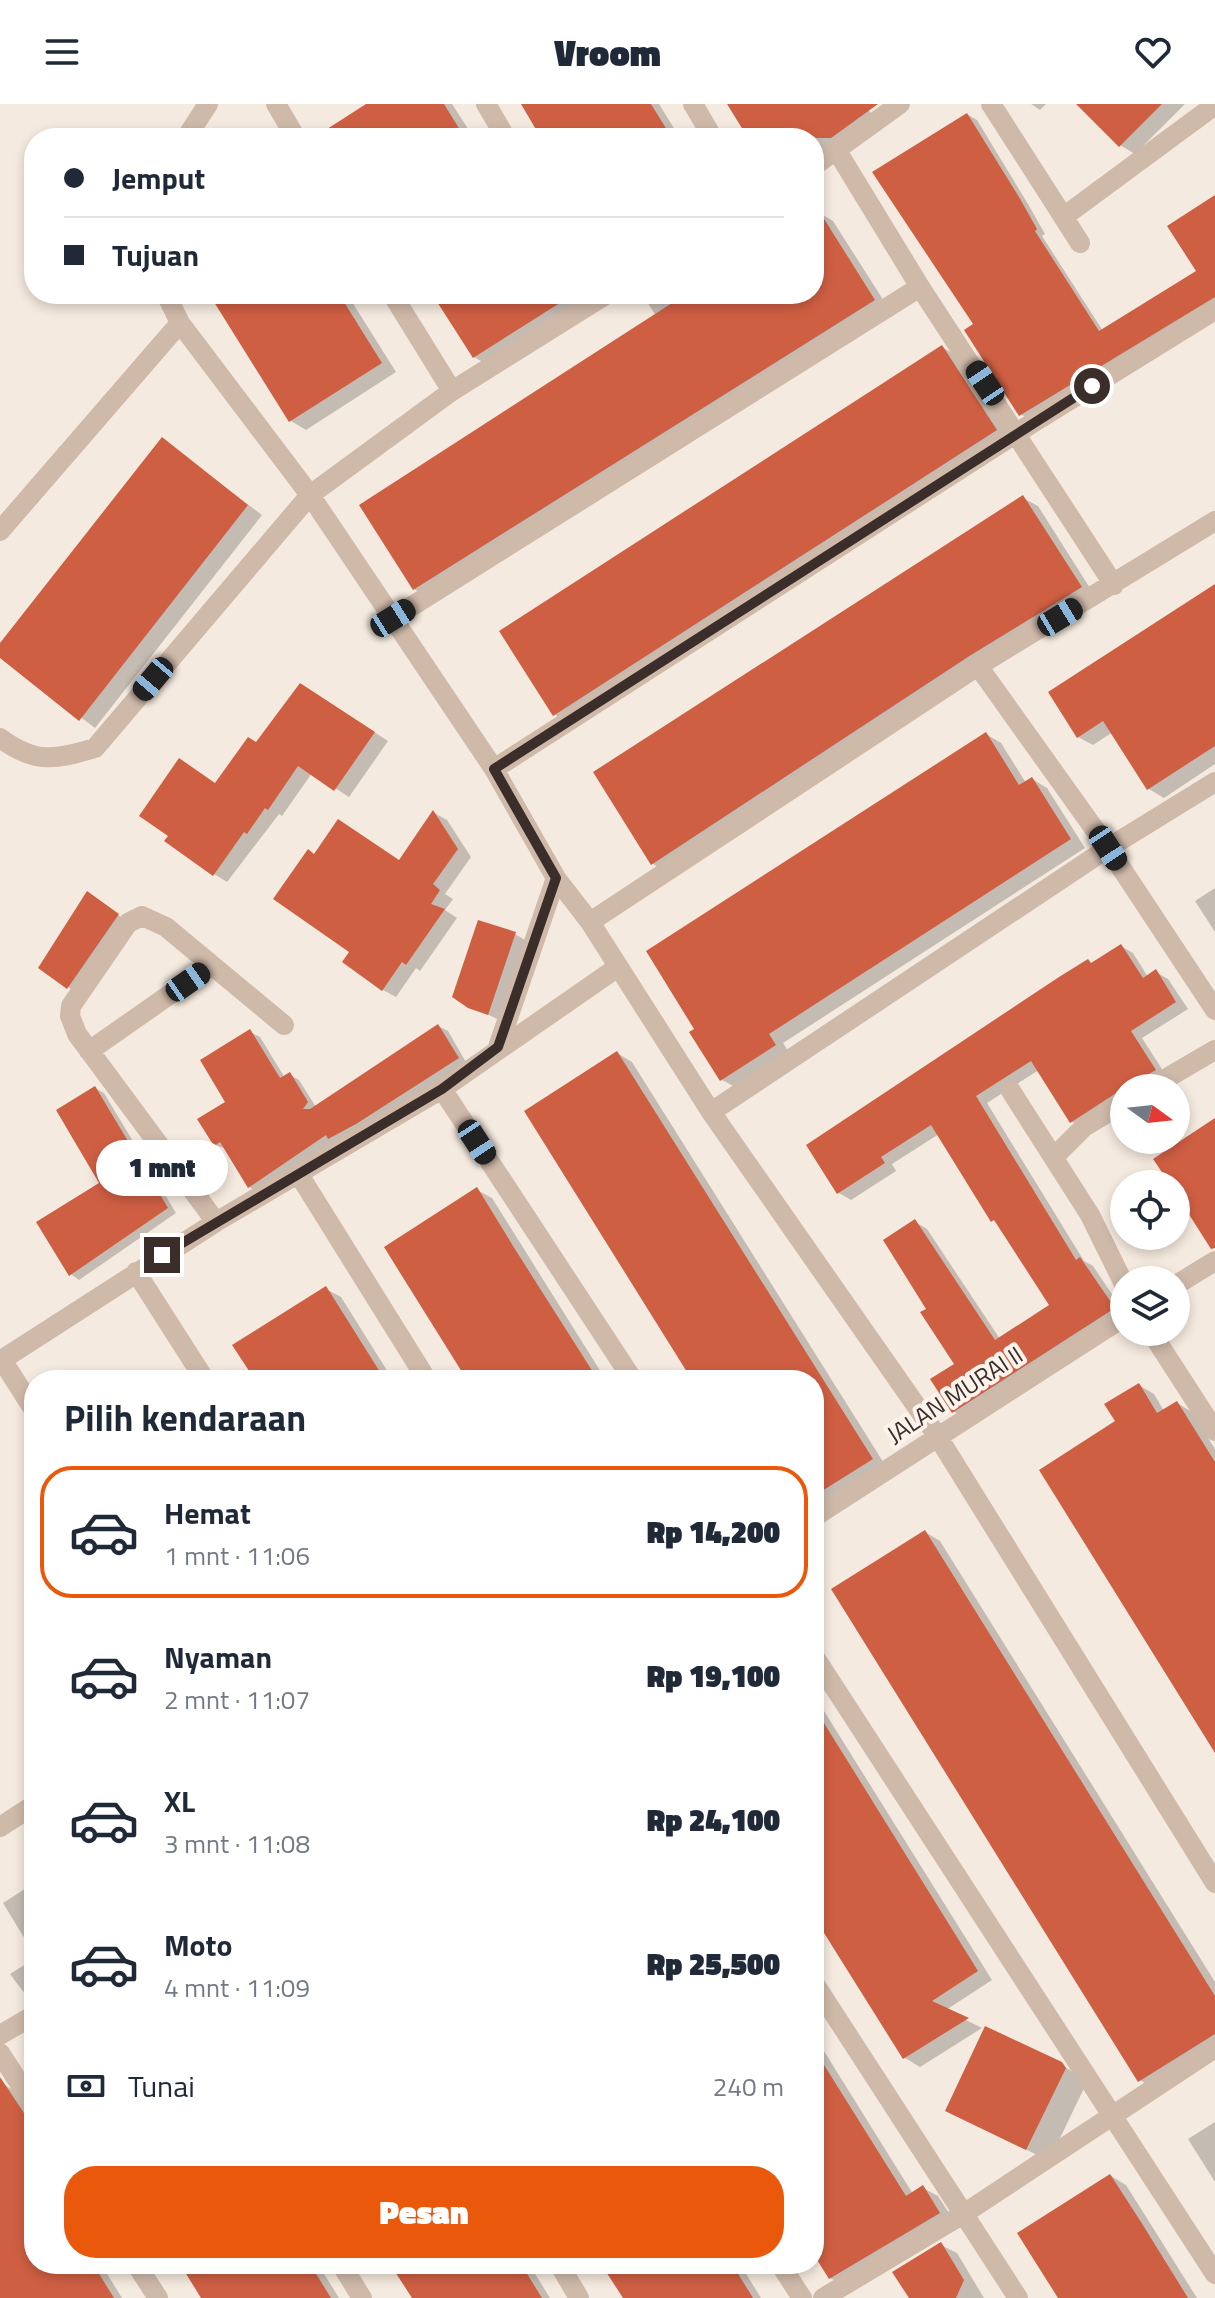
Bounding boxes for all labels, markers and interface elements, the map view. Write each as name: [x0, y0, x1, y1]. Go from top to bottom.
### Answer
text: Vroom: [554, 25, 661, 80]
icon: menu: [40, 30, 84, 74]
icon: heart: [1131, 30, 1175, 74]
text: Jemput: [112, 155, 205, 201]
text: Tujuan: [112, 232, 199, 278]
car: [962, 356, 1008, 410]
route start: [1074, 368, 1110, 404]
car: [1033, 594, 1087, 640]
car: [366, 595, 420, 641]
car: [128, 653, 178, 705]
car: [1085, 821, 1131, 875]
car: [161, 958, 215, 1006]
north arrow: [1110, 1074, 1190, 1154]
map controls: [1110, 1074, 1190, 1346]
car: [454, 1115, 500, 1169]
callout: 1 mnt: [96, 1139, 228, 1195]
text: 1 mnt: [129, 1148, 195, 1187]
button: locate: [1110, 1170, 1190, 1250]
route end: [144, 1237, 180, 1273]
button: layers: [1110, 1266, 1190, 1346]
street label: JALAN MURAI II: [879, 1337, 1030, 1452]
text: Pilih kendaraan: [64, 1390, 306, 1445]
text: Hemat: [164, 1490, 251, 1536]
icon: car: [68, 1496, 140, 1568]
text: Rp 14,200: [647, 1509, 780, 1555]
text: 1 mnt · 11:06: [164, 1536, 310, 1575]
text: Nyaman: [164, 1634, 272, 1680]
icon: car: [68, 1640, 140, 1712]
text: Rp 19,100: [647, 1653, 780, 1699]
text: 2 mnt · 11:07: [164, 1680, 310, 1719]
text: XL: [164, 1778, 195, 1824]
icon: car: [68, 1784, 140, 1856]
text: Rp 24,100: [647, 1797, 780, 1843]
text: 3 mnt · 11:08: [164, 1824, 310, 1863]
text: Moto: [164, 1922, 232, 1968]
icon: car: [68, 1928, 140, 2000]
text: Rp 25,500: [647, 1941, 780, 1987]
text: 4 mnt · 11:09: [164, 1968, 310, 2007]
text: Tunai: [128, 2063, 195, 2109]
icon: cash: [64, 2064, 108, 2108]
text: 240 m: [713, 2067, 784, 2106]
button: Pesan: [64, 2166, 784, 2258]

